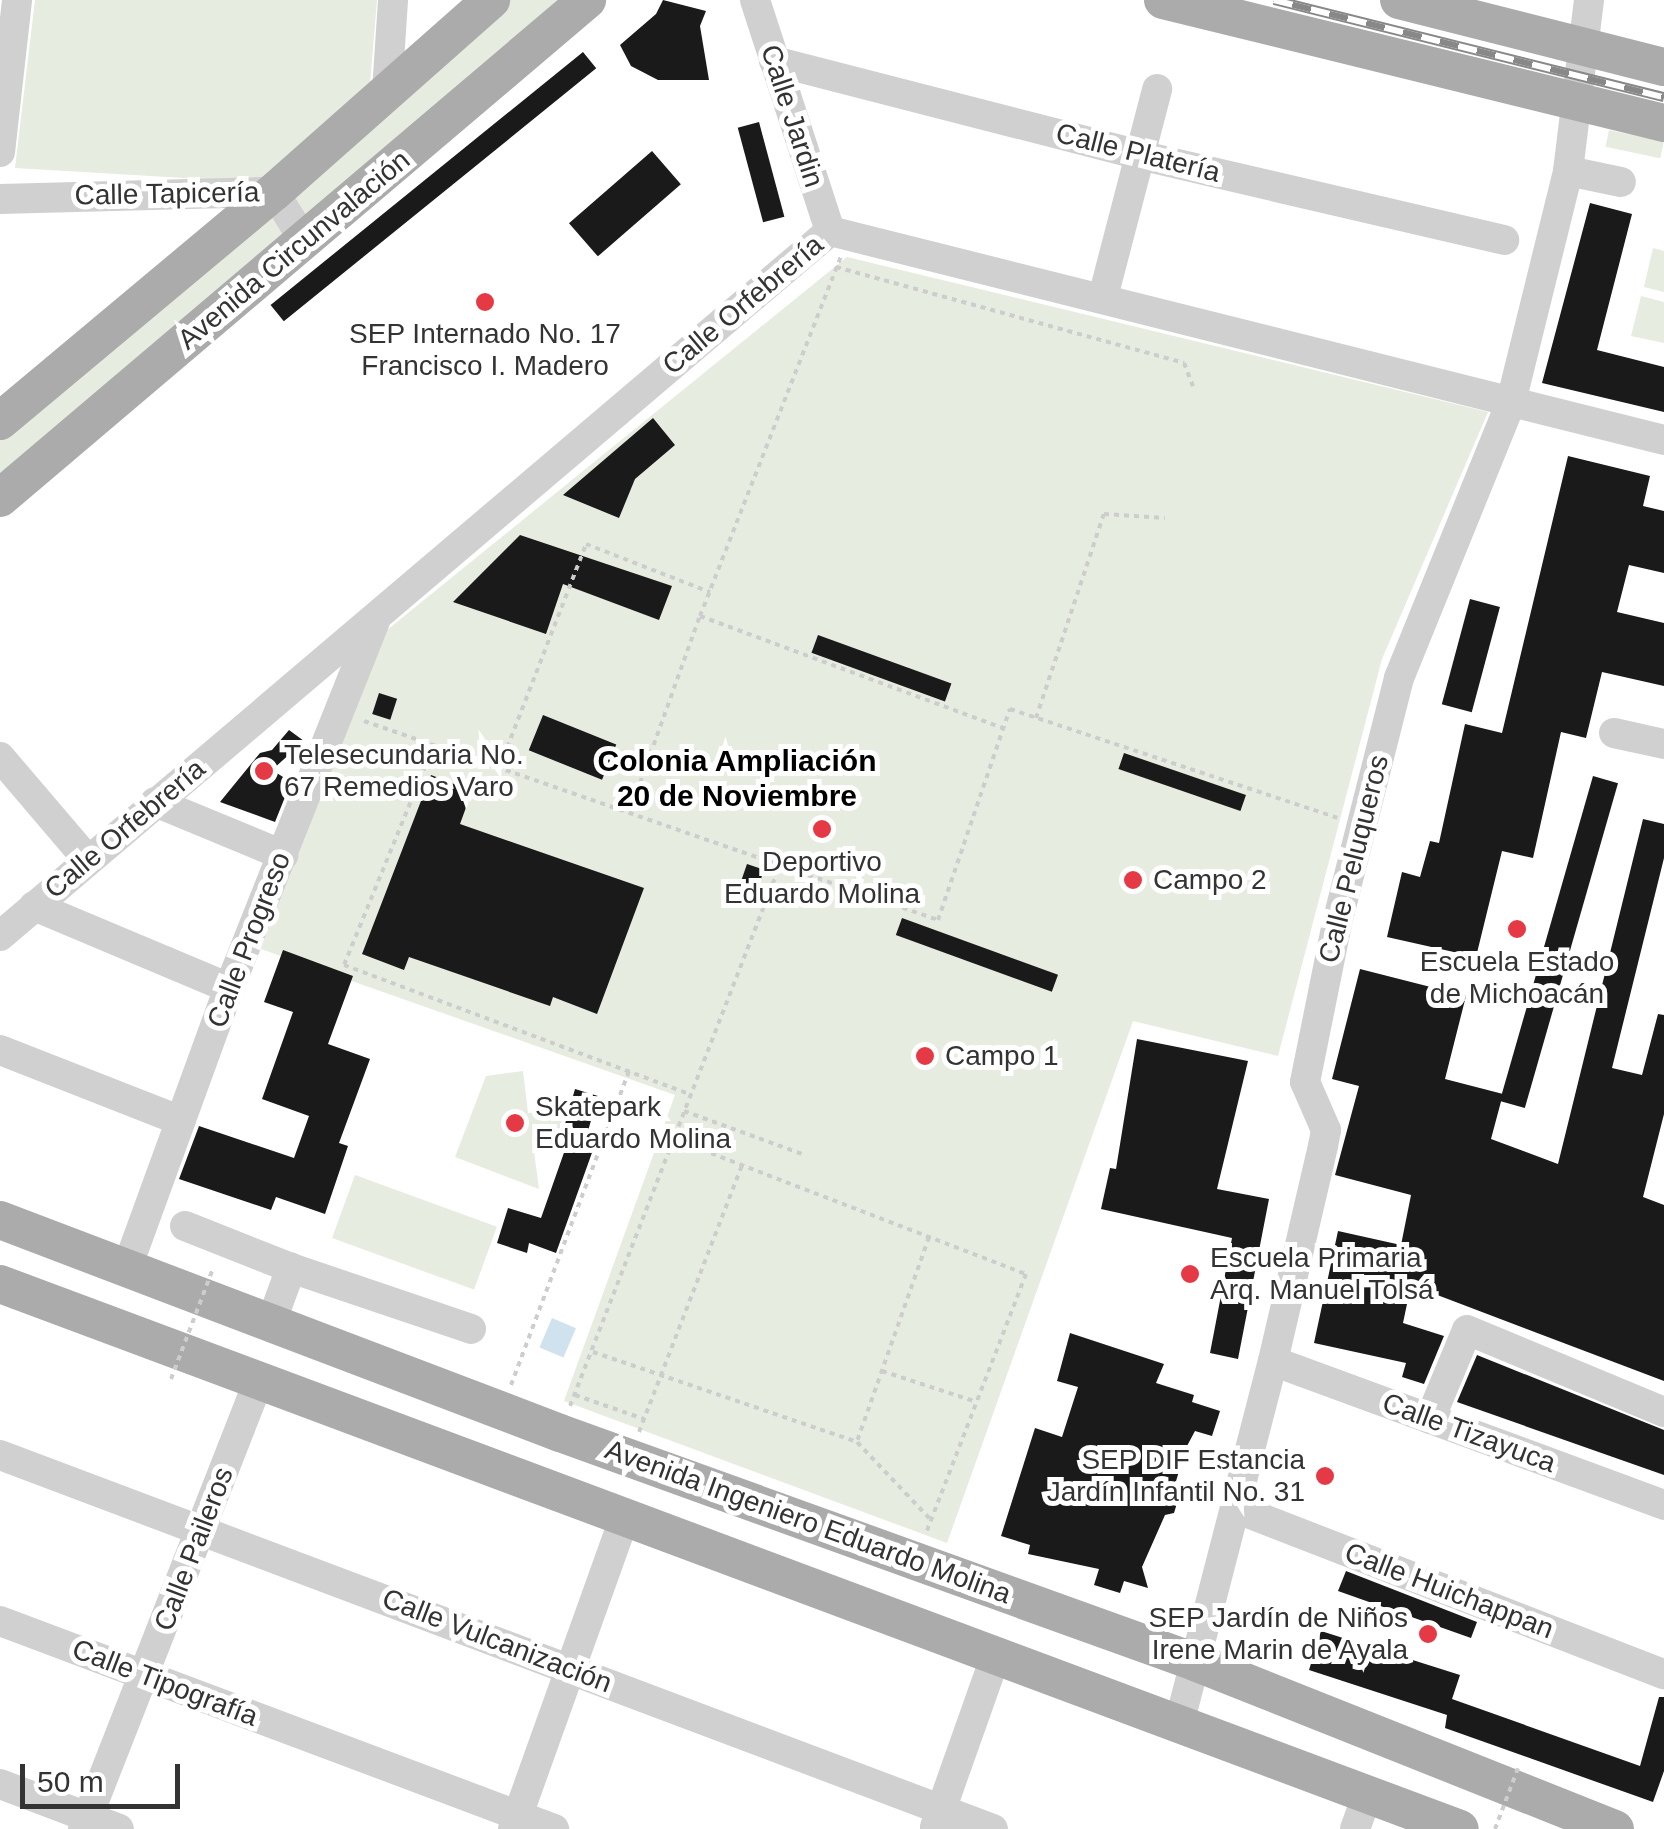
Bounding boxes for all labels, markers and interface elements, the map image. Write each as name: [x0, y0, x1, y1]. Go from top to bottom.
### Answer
street label: Calle Jardin: [753, 41, 831, 191]
street label: Calle Platería: [1052, 116, 1224, 190]
street label: Avenida Circunvalación: [171, 143, 417, 357]
street label: Calle Tapicería: [74, 176, 260, 212]
street label: Calle Orfebrería: [656, 228, 830, 382]
marker: SEP Internado No. 17 Francisco I. Madero: [474, 291, 496, 313]
place label: SEP Internado No. 17 Francisco I. Madero: [349, 317, 621, 383]
place label: Telesecundaria No. 67 Remedios Varo: [284, 738, 524, 804]
district label: Colonia Ampliación 20 de Noviembre: [597, 743, 877, 814]
street label: Calle Peluqueros: [1312, 751, 1396, 967]
street label: Calle Orfebrería: [38, 752, 212, 906]
marker: Telesecundaria No. 67 Remedios Varo: [253, 760, 275, 782]
marker: Deportivo Eduardo Molina: [811, 818, 833, 840]
place label: Deportivo Eduardo Molina: [724, 845, 920, 911]
street label: Calle Progreso: [200, 848, 298, 1032]
place label: Campo 2: [1153, 863, 1267, 897]
marker: Campo 2: [1122, 869, 1144, 891]
marker: Escuela Estado de Michoacán: [1506, 918, 1528, 940]
place label: Escuela Estado de Michoacán: [1420, 945, 1614, 1011]
place label: Campo 1: [945, 1039, 1059, 1073]
marker: Campo 1: [914, 1045, 936, 1067]
place label: Skatepark Eduardo Molina: [535, 1090, 731, 1156]
marker: Skatepark Eduardo Molina: [504, 1112, 526, 1134]
place label: Escuela Primaria Arq. Manuel Tolsá: [1210, 1241, 1434, 1307]
marker: Escuela Primaria Arq. Manuel Tolsá: [1179, 1263, 1201, 1285]
street label: Calle Tizayuca: [1377, 1386, 1561, 1480]
street label: Avenida Ingeniero Eduardo Molina: [601, 1433, 1015, 1611]
place label: SEP DIF Estancia Jardín Infantil No. 31: [1047, 1443, 1305, 1509]
street label: Calle Paileros: [147, 1462, 241, 1636]
marker: SEP DIF Estancia Jardín Infantil No. 31: [1314, 1465, 1336, 1487]
street label: Calle Huichappan: [1340, 1536, 1558, 1646]
street label: Calle Vulcanización: [377, 1582, 617, 1700]
place label: SEP Jardín de Niños Irene Marin de Ayala: [1148, 1601, 1408, 1667]
marker: SEP Jardín de Niños Irene Marin de Ayala: [1417, 1623, 1439, 1645]
street label: Calle Tipografía: [67, 1632, 263, 1734]
scale bar: [25, 1744, 185, 1806]
text: 50 m: [37, 1765, 104, 1798]

